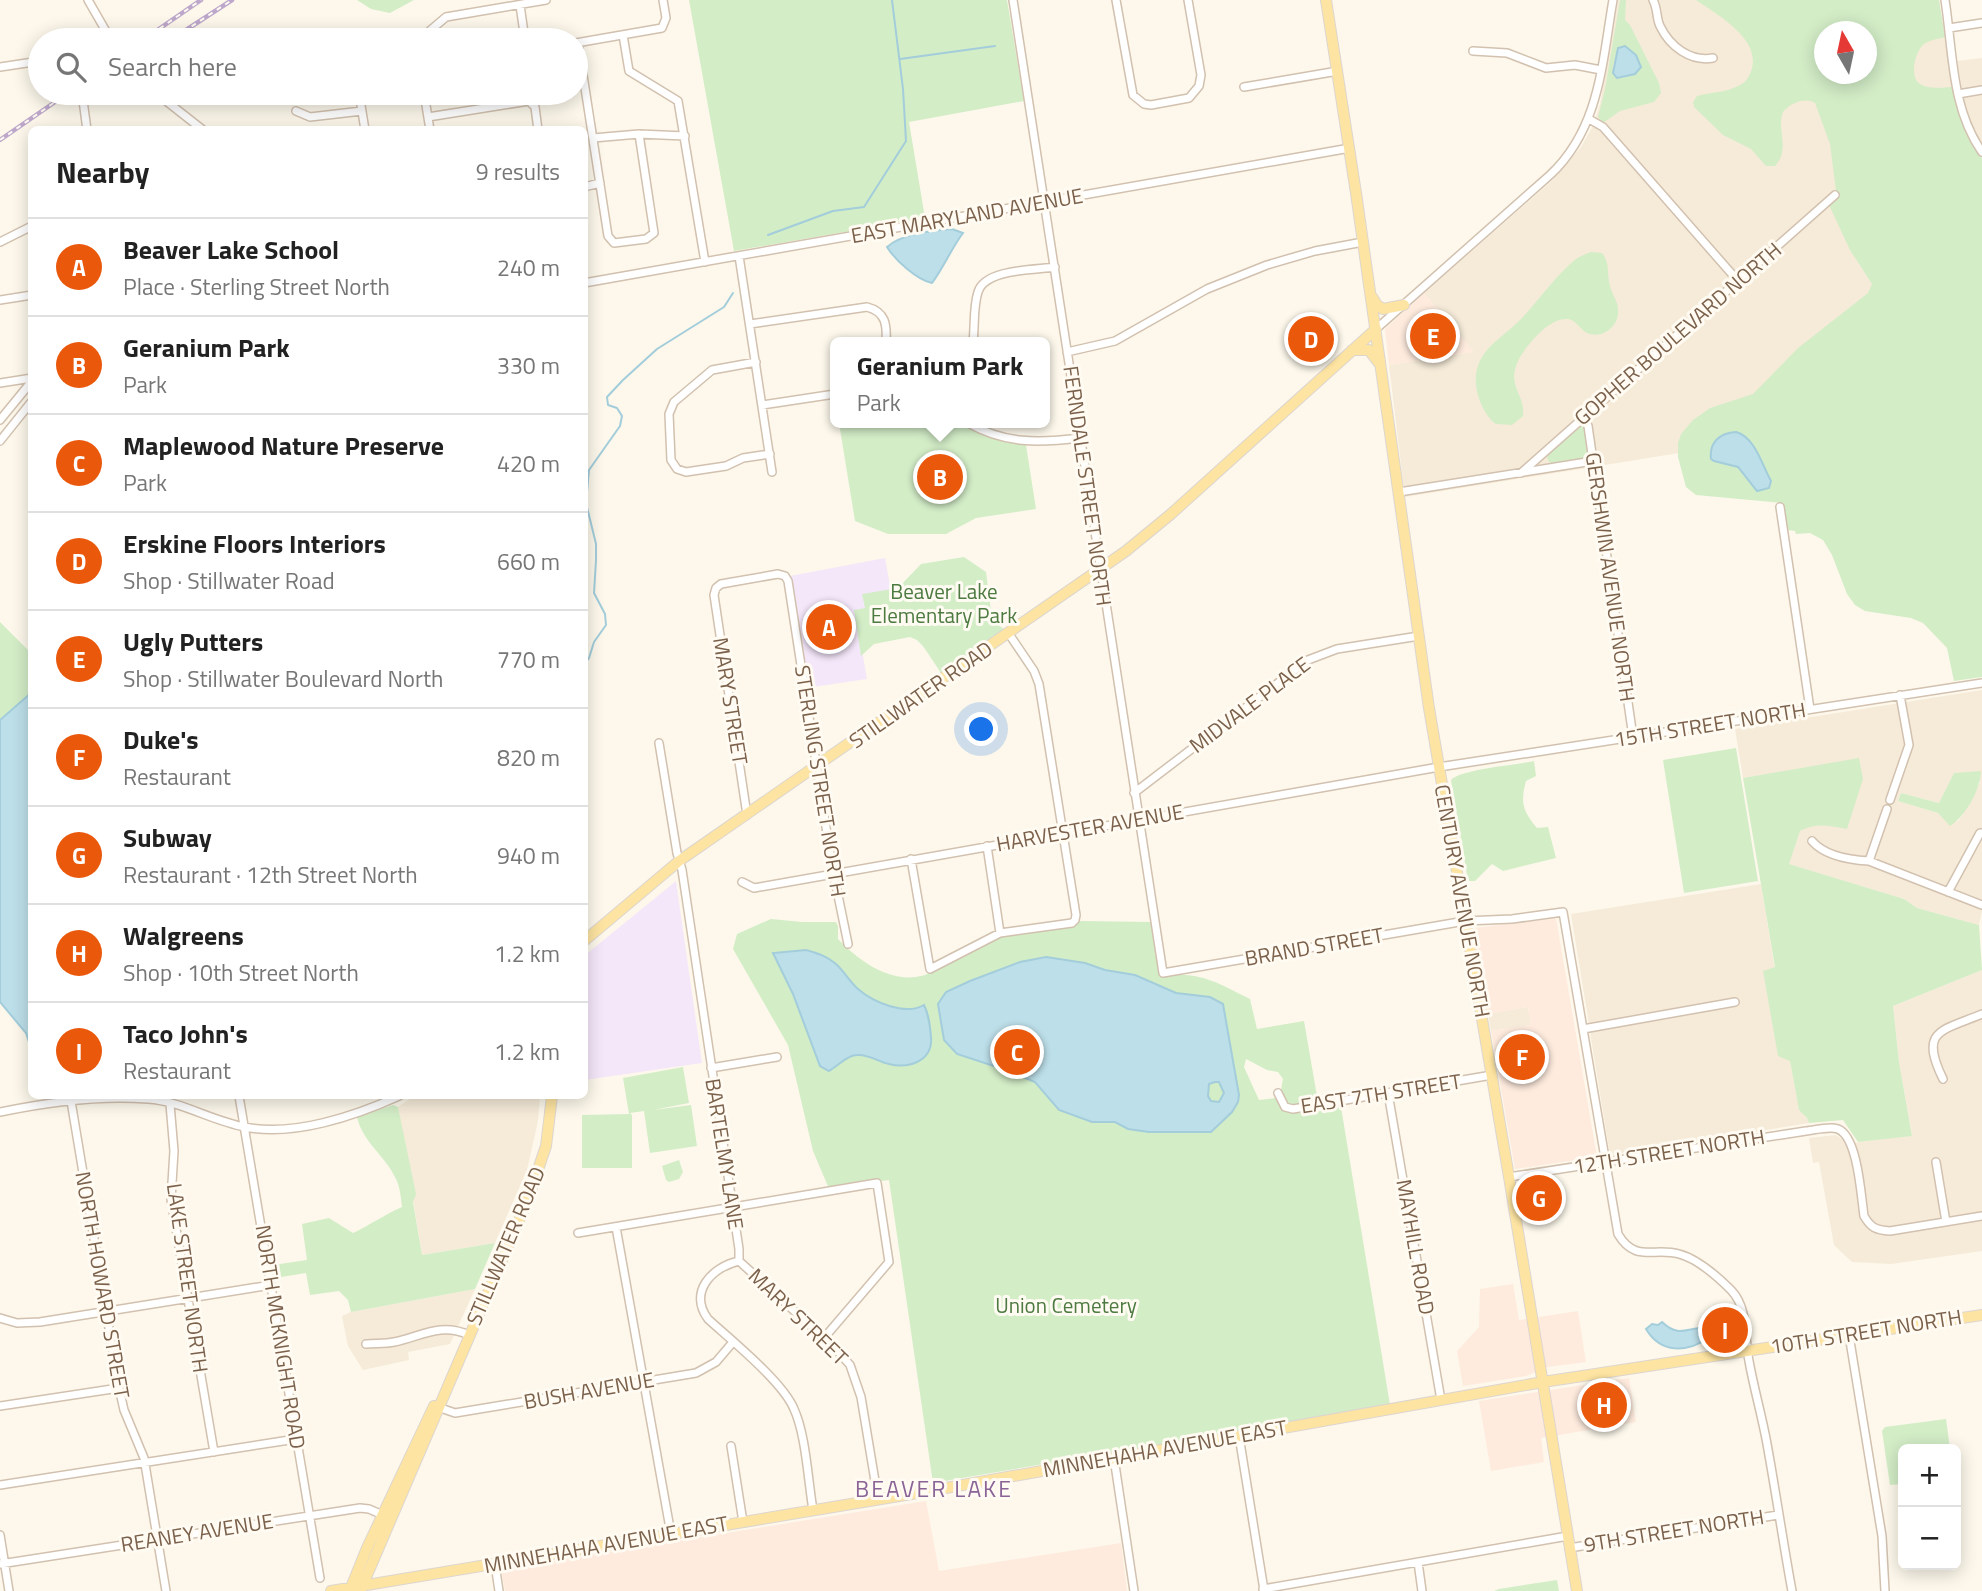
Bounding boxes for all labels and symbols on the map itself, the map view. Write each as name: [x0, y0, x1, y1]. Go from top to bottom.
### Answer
north arrow: [1814, 21, 1877, 84]
street label: EAST MARYLAND AVENUE: [848, 179, 1085, 251]
street label: GOPHER BOULEVARD NORTH: [1567, 234, 1788, 433]
pin: E: [1410, 310, 1456, 362]
pin: D: [1288, 313, 1334, 365]
street label: FERNDALE STREET NORTH: [1055, 364, 1121, 608]
street label: GERSHWIN AVENUE NORTH: [1578, 450, 1644, 704]
pin: B: [917, 451, 963, 503]
park label: Beaver Lake Elementary Park: [871, 575, 1017, 631]
pin: A: [806, 601, 852, 653]
street label: STILLWATER ROAD: [842, 633, 999, 756]
street label: MARY STREET: [705, 635, 757, 767]
street label: MIDVALE PLACE: [1182, 648, 1317, 760]
street label: STERLING STREET NORTH: [787, 663, 855, 899]
street label: 15TH STREET NORTH: [1612, 693, 1808, 755]
your location: [964, 712, 998, 746]
street label: CENTURY AVENUE NORTH: [1427, 782, 1499, 1020]
street label: HARVESTER AVENUE: [994, 795, 1186, 859]
street label: BRAND STREET: [1242, 918, 1386, 974]
pin: C: [994, 1026, 1040, 1078]
pin: F: [1499, 1031, 1545, 1083]
street label: EAST 7TH STREET: [1298, 1065, 1463, 1122]
street label: BARTELMY LANE: [697, 1076, 753, 1232]
street label: 12TH STREET NORTH: [1571, 1120, 1767, 1182]
street label: STILLWATER ROAD: [457, 1161, 553, 1330]
street label: NORTH HOWARD STREET: [67, 1169, 139, 1401]
pin: G: [1516, 1172, 1562, 1224]
street label: MAYHILL ROAD: [1388, 1177, 1444, 1317]
street label: LAKE STREET NORTH: [159, 1181, 217, 1375]
street label: NORTH MCKNIGHT ROAD: [247, 1223, 314, 1451]
street label: MARY STREET: [741, 1260, 856, 1372]
park label: Union Cemetery: [995, 1289, 1137, 1321]
street label: 10TH STREET NORTH: [1768, 1300, 1964, 1362]
pin: I: [1702, 1304, 1748, 1356]
street label: BUSH AVENUE: [521, 1363, 656, 1417]
pin: H: [1581, 1379, 1627, 1431]
street label: MINNEHAHA AVENUE EAST: [1040, 1411, 1289, 1485]
district label: BEAVER LAKE: [855, 1471, 1013, 1506]
street label: 9TH STREET NORTH: [1582, 1500, 1766, 1560]
street label: REANEY AVENUE: [118, 1504, 275, 1560]
street label: MINNEHAHA AVENUE EAST: [481, 1507, 730, 1581]

